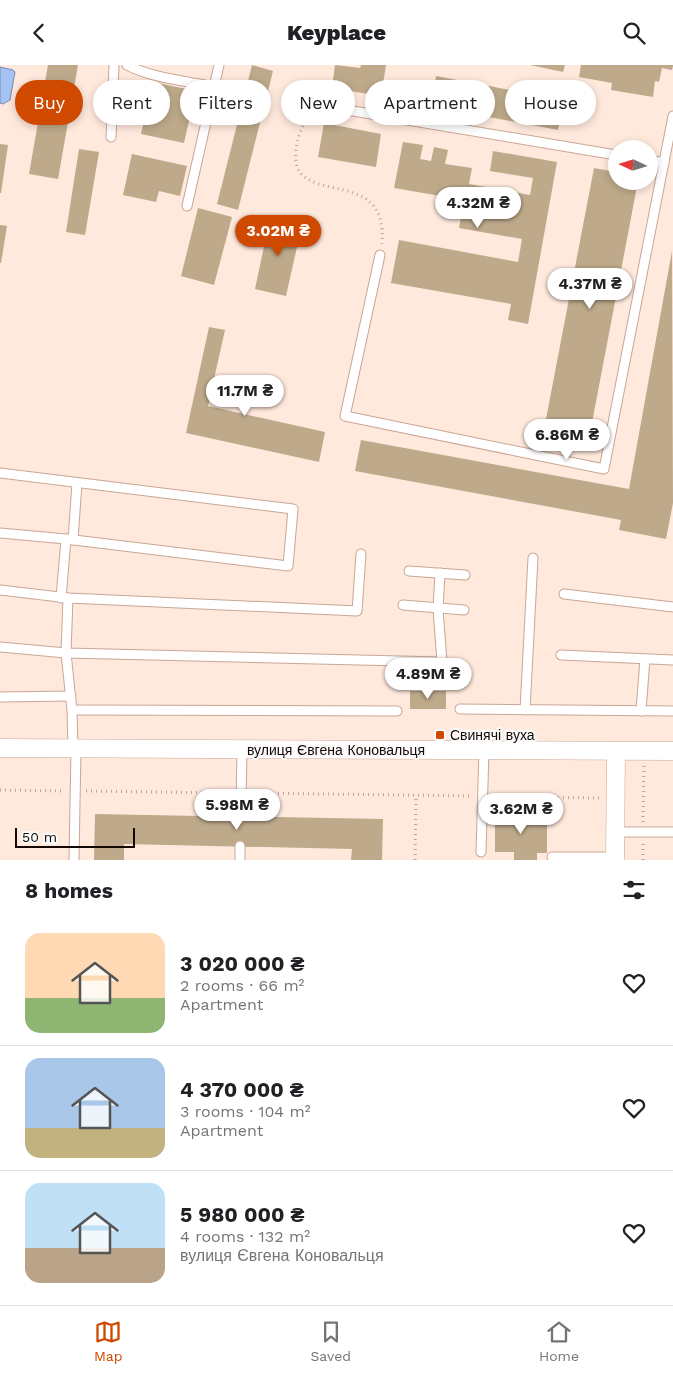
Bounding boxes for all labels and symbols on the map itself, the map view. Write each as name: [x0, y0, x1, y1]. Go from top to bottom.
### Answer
north arrow: [608, 140, 658, 190]
pin: 4.32M ₴: [432, 186, 524, 229]
pin: 3.02M ₴: [232, 215, 324, 257]
pin: 4.37M ₴: [544, 267, 636, 310]
pin: 11.7M ₴: [199, 375, 291, 417]
pin: 6.86M ₴: [521, 419, 613, 461]
pin: 4.89M ₴: [382, 657, 474, 700]
place label: Свинячі вуха: [450, 727, 535, 743]
marker: Свинячі вуха: [434, 729, 446, 741]
street label: вулиця Євгена Коновальця: [247, 742, 425, 758]
pin: 5.98M ₴: [191, 789, 283, 831]
pin: 3.62M ₴: [475, 793, 567, 835]
scale bar: [15, 825, 135, 848]

